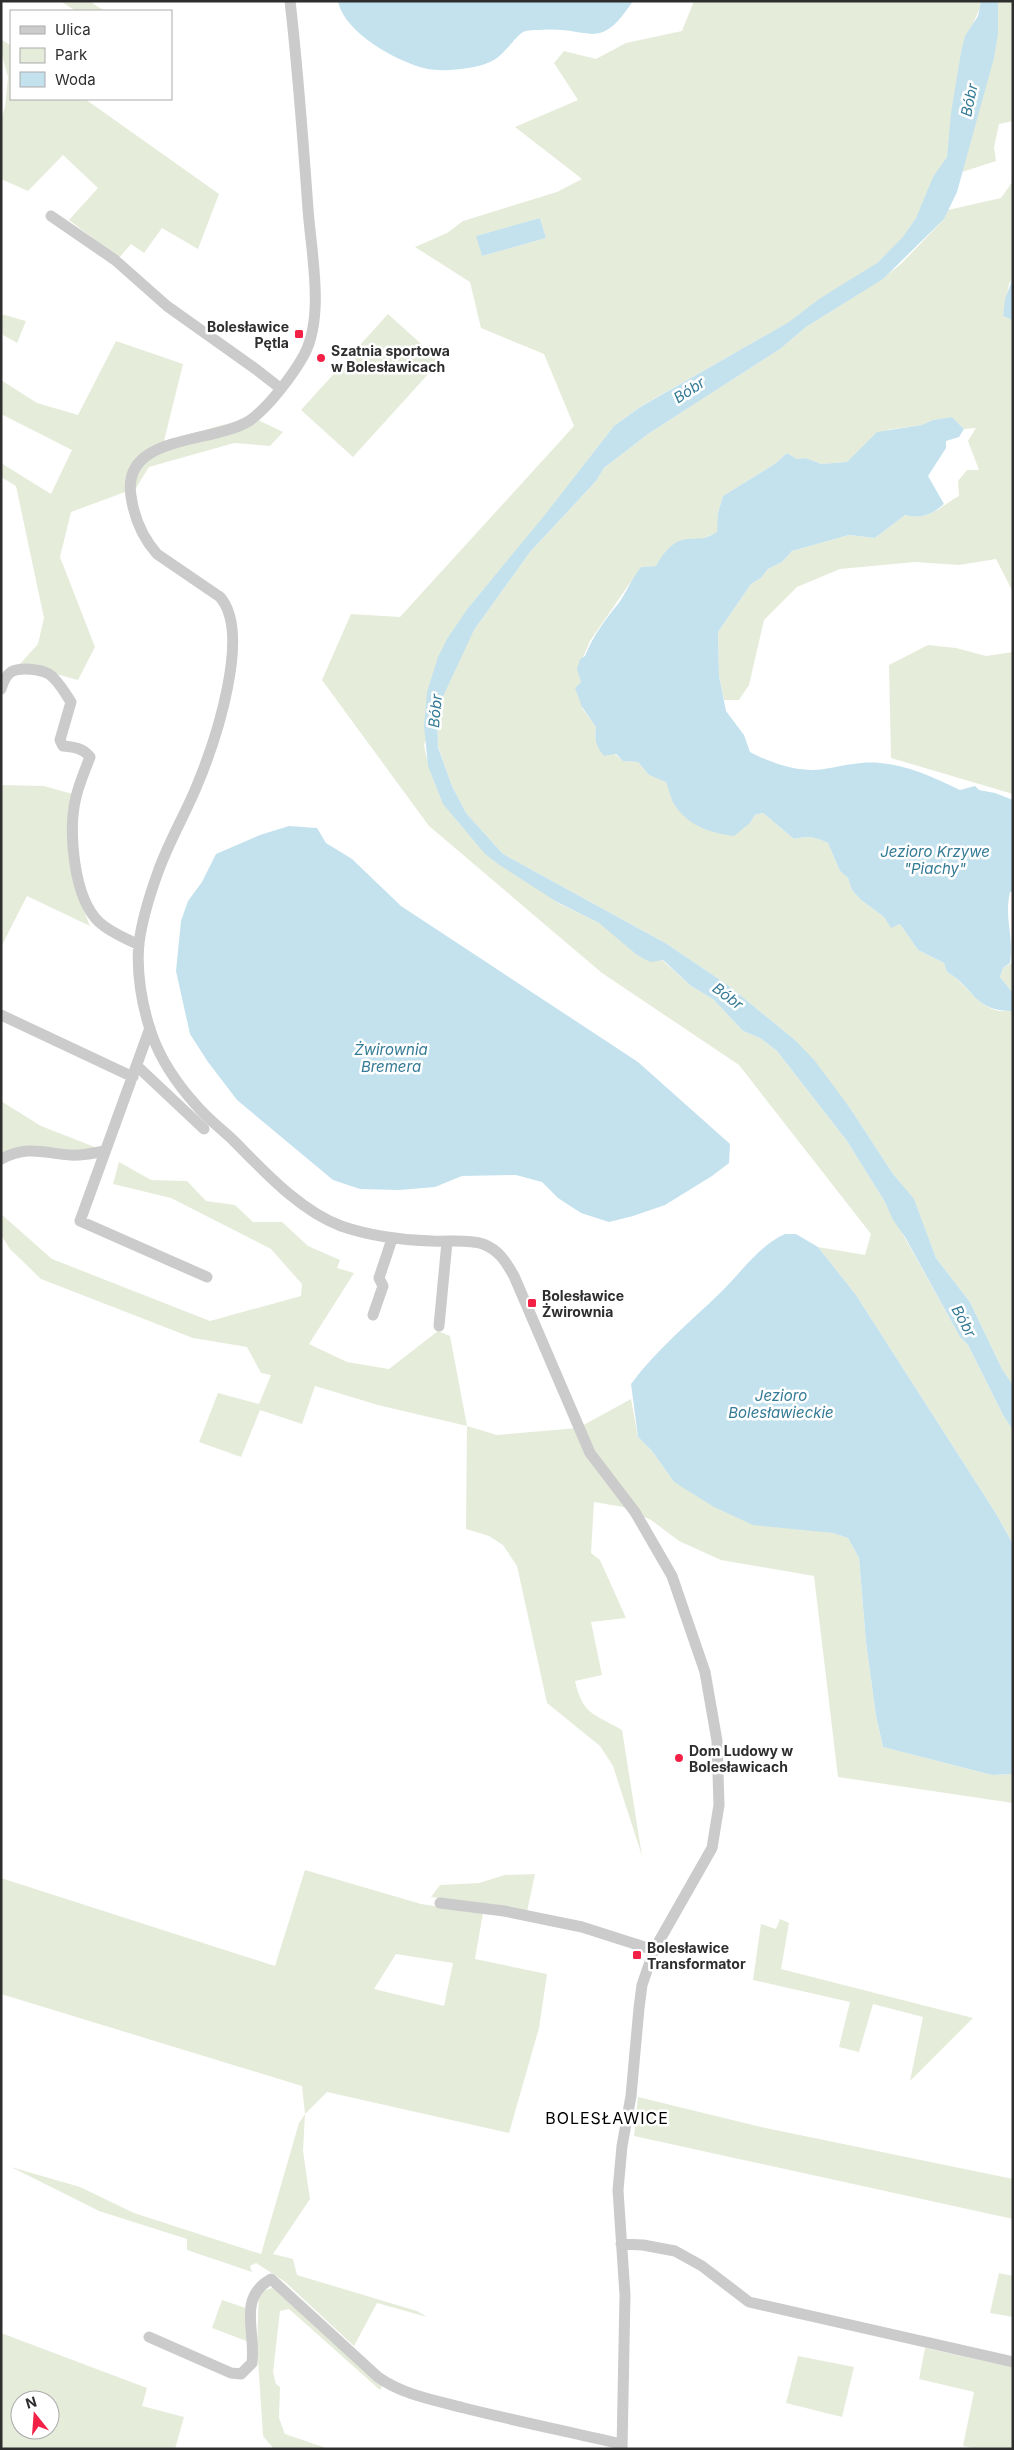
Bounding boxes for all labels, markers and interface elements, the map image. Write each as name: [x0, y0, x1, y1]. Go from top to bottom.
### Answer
legend: [10, 10, 172, 100]
text: Ulica: [55, 20, 91, 39]
text: Park: [55, 45, 88, 64]
text: Woda: [55, 70, 96, 89]
water label: Bóbr: [956, 81, 982, 118]
place label: Bolesławice Pętla: [207, 318, 289, 351]
marker: Bolesławice Pętla: [293, 328, 305, 340]
place label: Szatnia sportowa w Bolesławicach: [331, 342, 450, 375]
marker: Szatnia sportowa w Bolesławicach: [315, 352, 327, 364]
water label: Bóbr: [670, 373, 709, 407]
water label: Bóbr: [424, 693, 446, 729]
water label: Jezioro Krzywe "Piachy": [880, 842, 990, 878]
water label: Bóbr: [709, 978, 747, 1014]
water label: Żwirownia Bremera: [354, 1040, 428, 1076]
place label: Bolesławice Żwirownia: [542, 1287, 624, 1320]
marker: Bolesławice Żwirownia: [526, 1297, 538, 1309]
water label: Bóbr: [948, 1302, 981, 1341]
water label: Jezioro Bolesławieckie: [728, 1386, 834, 1422]
place label: Dom Ludowy w Bolesławicach: [689, 1742, 793, 1775]
marker: Dom Ludowy w Bolesławicach: [673, 1752, 685, 1764]
place label: Bolesławice Transformator: [647, 1939, 746, 1972]
marker: Bolesławice Transformator: [631, 1949, 643, 1961]
district label: BOLESŁAWICE: [545, 2108, 669, 2128]
north arrow: [10, 2390, 60, 2440]
text: N: [23, 2392, 39, 2412]

